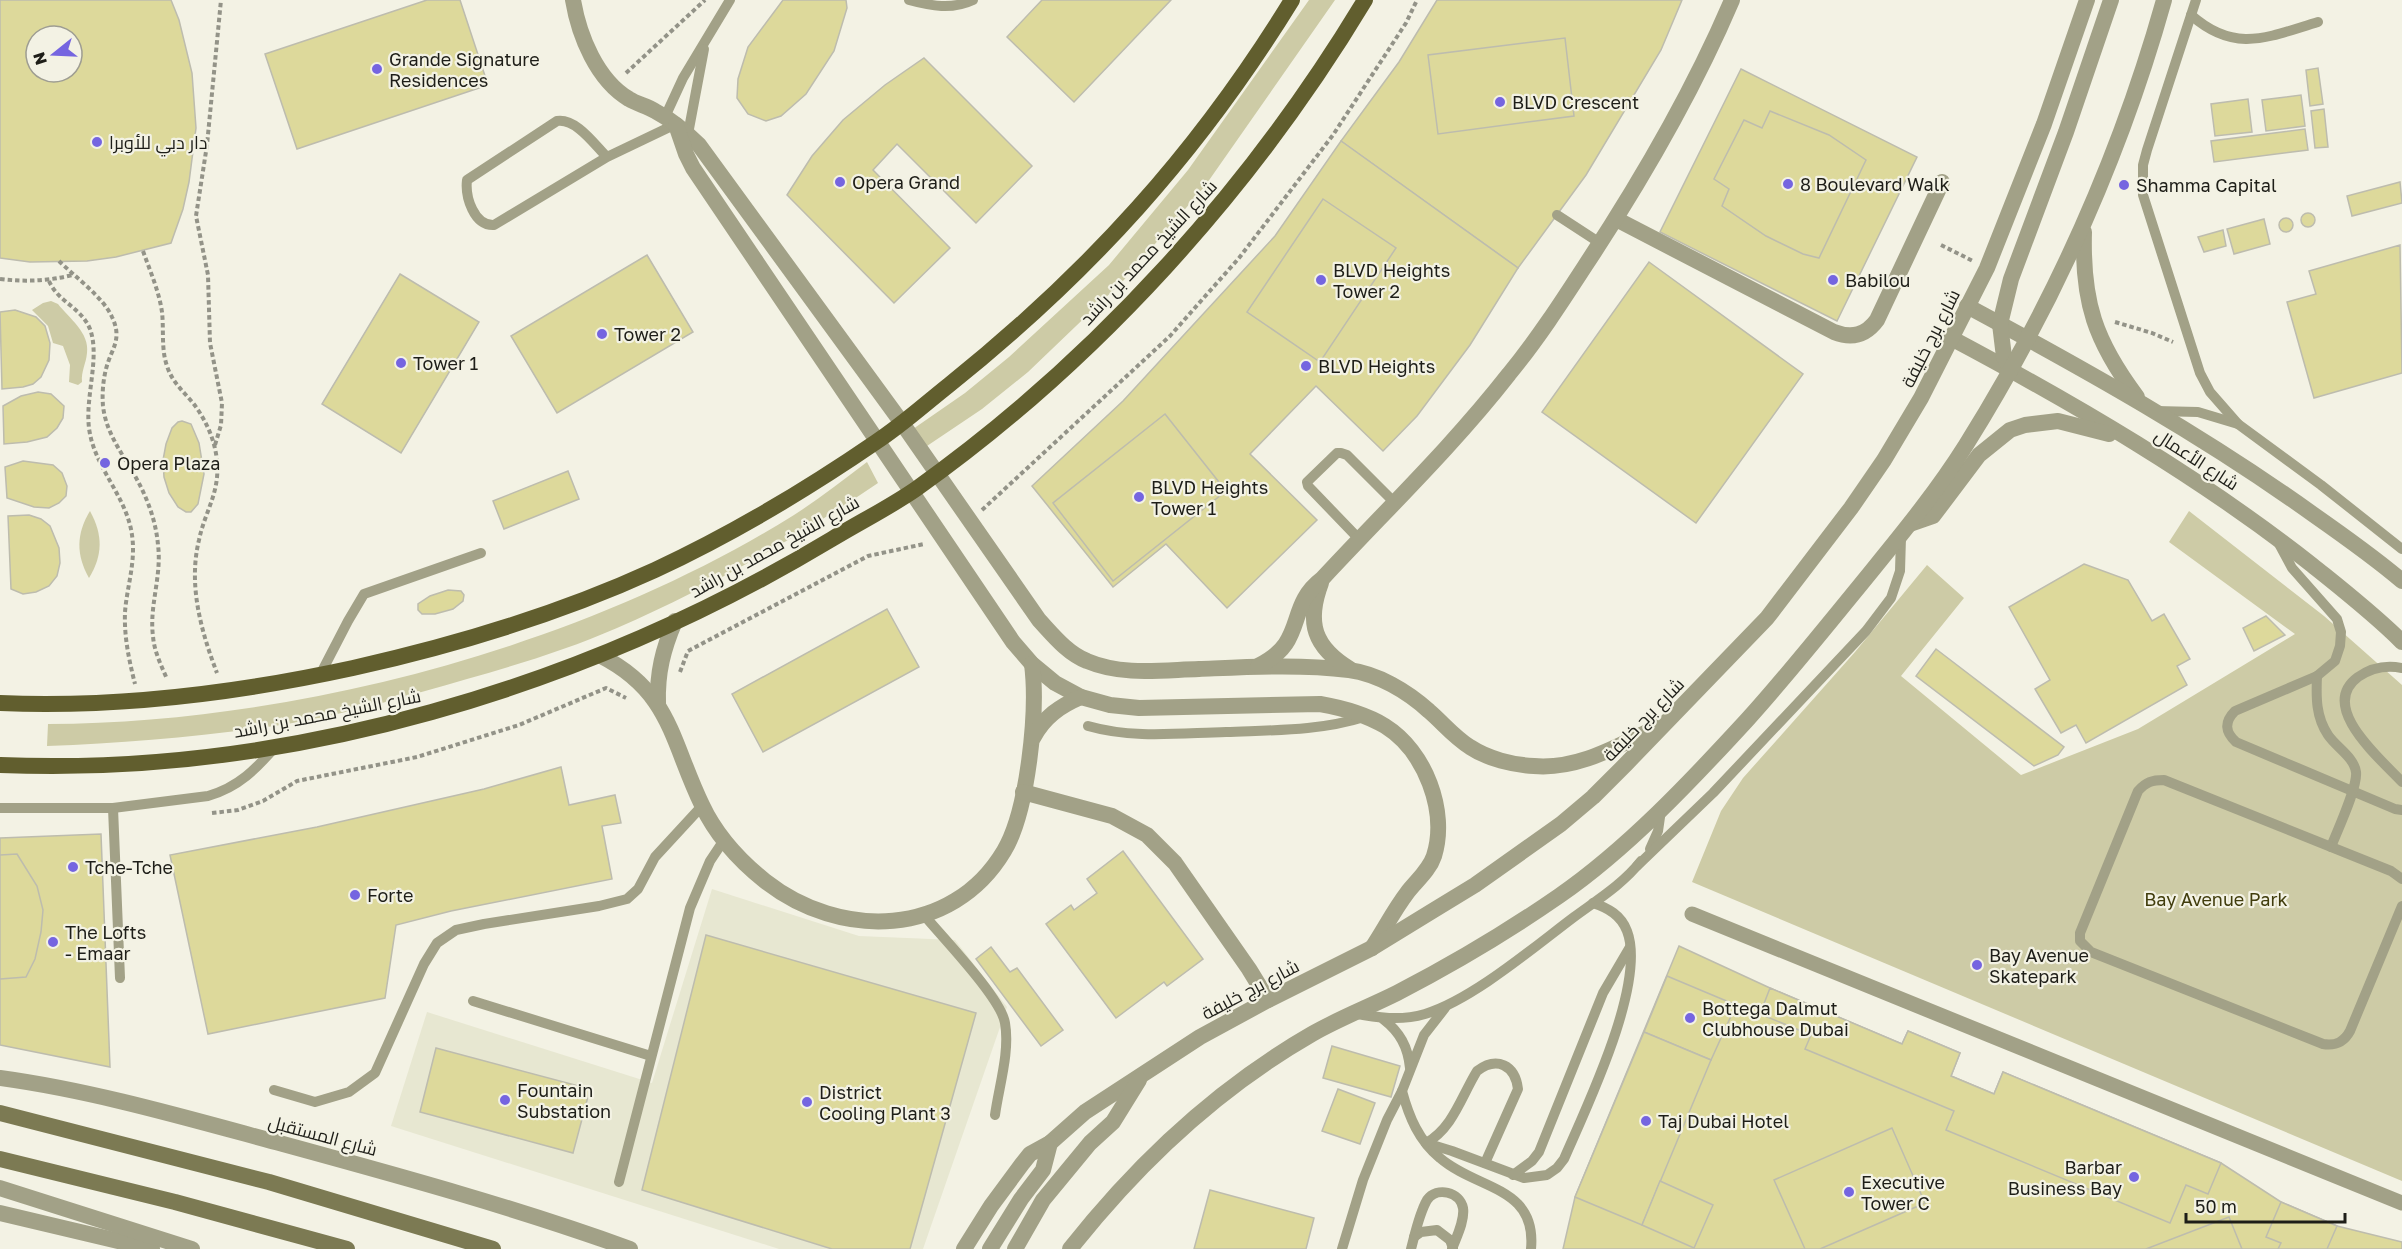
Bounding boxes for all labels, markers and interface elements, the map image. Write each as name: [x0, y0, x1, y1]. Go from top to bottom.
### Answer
north arrow: [24, 24, 84, 84]
place label: Grande Signature Residences: [389, 48, 540, 91]
text: N: [28, 50, 51, 68]
marker: Grande Signature Residences: [370, 62, 384, 76]
place label: BLVD Crescent: [1512, 91, 1639, 113]
marker: BLVD Crescent: [1493, 95, 1507, 109]
place label: دار دبي للأوبرا: [109, 131, 208, 157]
marker: دار دبي للأوبرا: [90, 135, 104, 149]
place label: Opera Grand: [852, 171, 960, 193]
place label: 8 Boulevard Walk: [1800, 173, 1950, 195]
place label: Shamma Capital: [2136, 174, 2277, 196]
marker: Opera Grand: [833, 175, 847, 189]
street label: شارع الشيخ محمد بن راشد: [1075, 175, 1222, 330]
marker: 8 Boulevard Walk: [1781, 177, 1795, 191]
marker: Shamma Capital: [2117, 178, 2131, 192]
place label: BLVD Heights Tower 2: [1333, 259, 1450, 302]
place label: Babilou: [1845, 269, 1910, 291]
marker: BLVD Heights Tower 2: [1314, 273, 1328, 287]
marker: Babilou: [1826, 273, 1840, 287]
street label: شارع برج خليفة: [1896, 285, 1966, 392]
place label: Tower 2: [614, 323, 681, 345]
marker: Tower 2: [595, 327, 609, 341]
place label: Tower 1: [413, 352, 479, 374]
place label: BLVD Heights: [1318, 355, 1435, 377]
marker: Tower 1: [394, 356, 408, 370]
marker: BLVD Heights: [1299, 359, 1313, 373]
street label: شارع الأعمال: [2150, 424, 2243, 496]
place label: Opera Plaza: [117, 452, 220, 474]
marker: Opera Plaza: [98, 456, 112, 470]
place label: BLVD Heights Tower 1: [1151, 476, 1268, 519]
street label: شارع الشيخ محمد بن راشد: [685, 490, 864, 604]
marker: BLVD Heights Tower 1: [1132, 490, 1146, 504]
street label: شارع برج خليفة: [1598, 673, 1690, 767]
street label: شارع الشيخ محمد بن راشد: [231, 684, 423, 744]
place label: Tche-Tche: [85, 856, 173, 878]
marker: Tche-Tche: [66, 860, 80, 874]
place label: Forte: [367, 884, 413, 906]
marker: Forte: [348, 888, 362, 902]
park label: Bay Avenue Park: [2144, 888, 2288, 910]
place label: The Lofts - Emaar: [65, 921, 146, 964]
marker: The Lofts - Emaar: [46, 935, 60, 949]
place label: Bay Avenue Skatepark: [1989, 944, 2089, 987]
street label: شارع برج خليفة: [1197, 954, 1303, 1026]
marker: Bay Avenue Skatepark: [1970, 958, 1984, 972]
place label: Bottega Dalmut Clubhouse Dubai: [1702, 997, 1849, 1040]
marker: Bottega Dalmut Clubhouse Dubai: [1683, 1011, 1697, 1025]
place label: Fountain Substation: [517, 1079, 611, 1122]
place label: District Cooling Plant 3: [819, 1081, 951, 1124]
marker: Fountain Substation: [498, 1093, 512, 1107]
marker: District Cooling Plant 3: [800, 1095, 814, 1109]
street label: شارع المستقبل: [266, 1110, 380, 1162]
place label: Taj Dubai Hotel: [1658, 1110, 1789, 1132]
marker: Taj Dubai Hotel: [1639, 1114, 1653, 1128]
place label: Barbar Business Bay: [2008, 1156, 2122, 1199]
marker: Barbar Business Bay: [2127, 1170, 2141, 1184]
place label: Executive Tower C: [1861, 1171, 1945, 1214]
marker: Executive Tower C: [1842, 1185, 1856, 1199]
scale bar: [2186, 1186, 2345, 1224]
text: 50 m: [2195, 1195, 2237, 1217]

